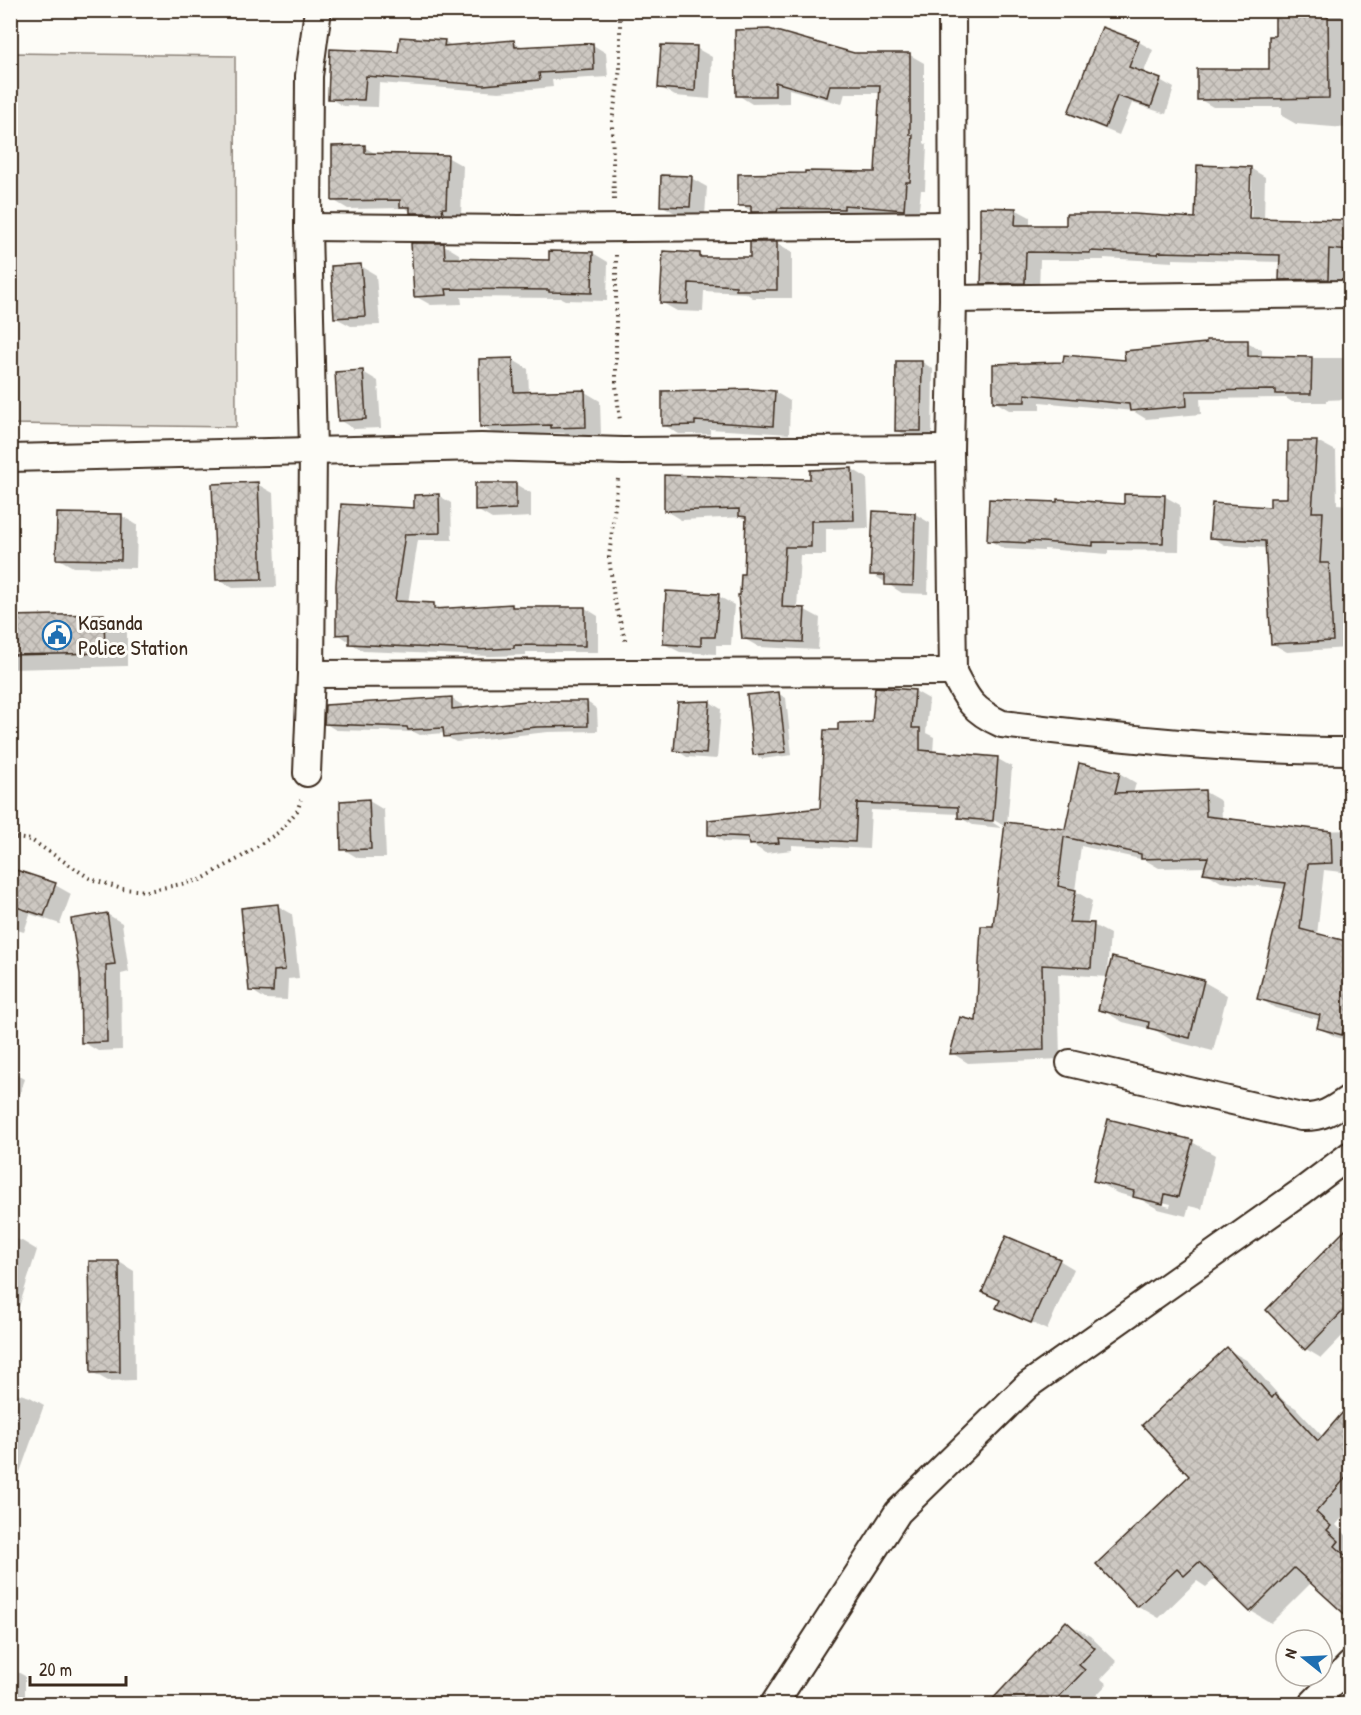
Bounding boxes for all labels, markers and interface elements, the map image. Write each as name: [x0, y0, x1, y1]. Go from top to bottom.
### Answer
place label: Kasanda Police Station: [78, 607, 188, 662]
public building icon: Kasanda Police Station: [41, 619, 73, 651]
north arrow: [1274, 1628, 1334, 1688]
text: N: [1278, 1645, 1302, 1661]
scale bar: [30, 1649, 126, 1687]
text: 20 m: [39, 1657, 72, 1682]

